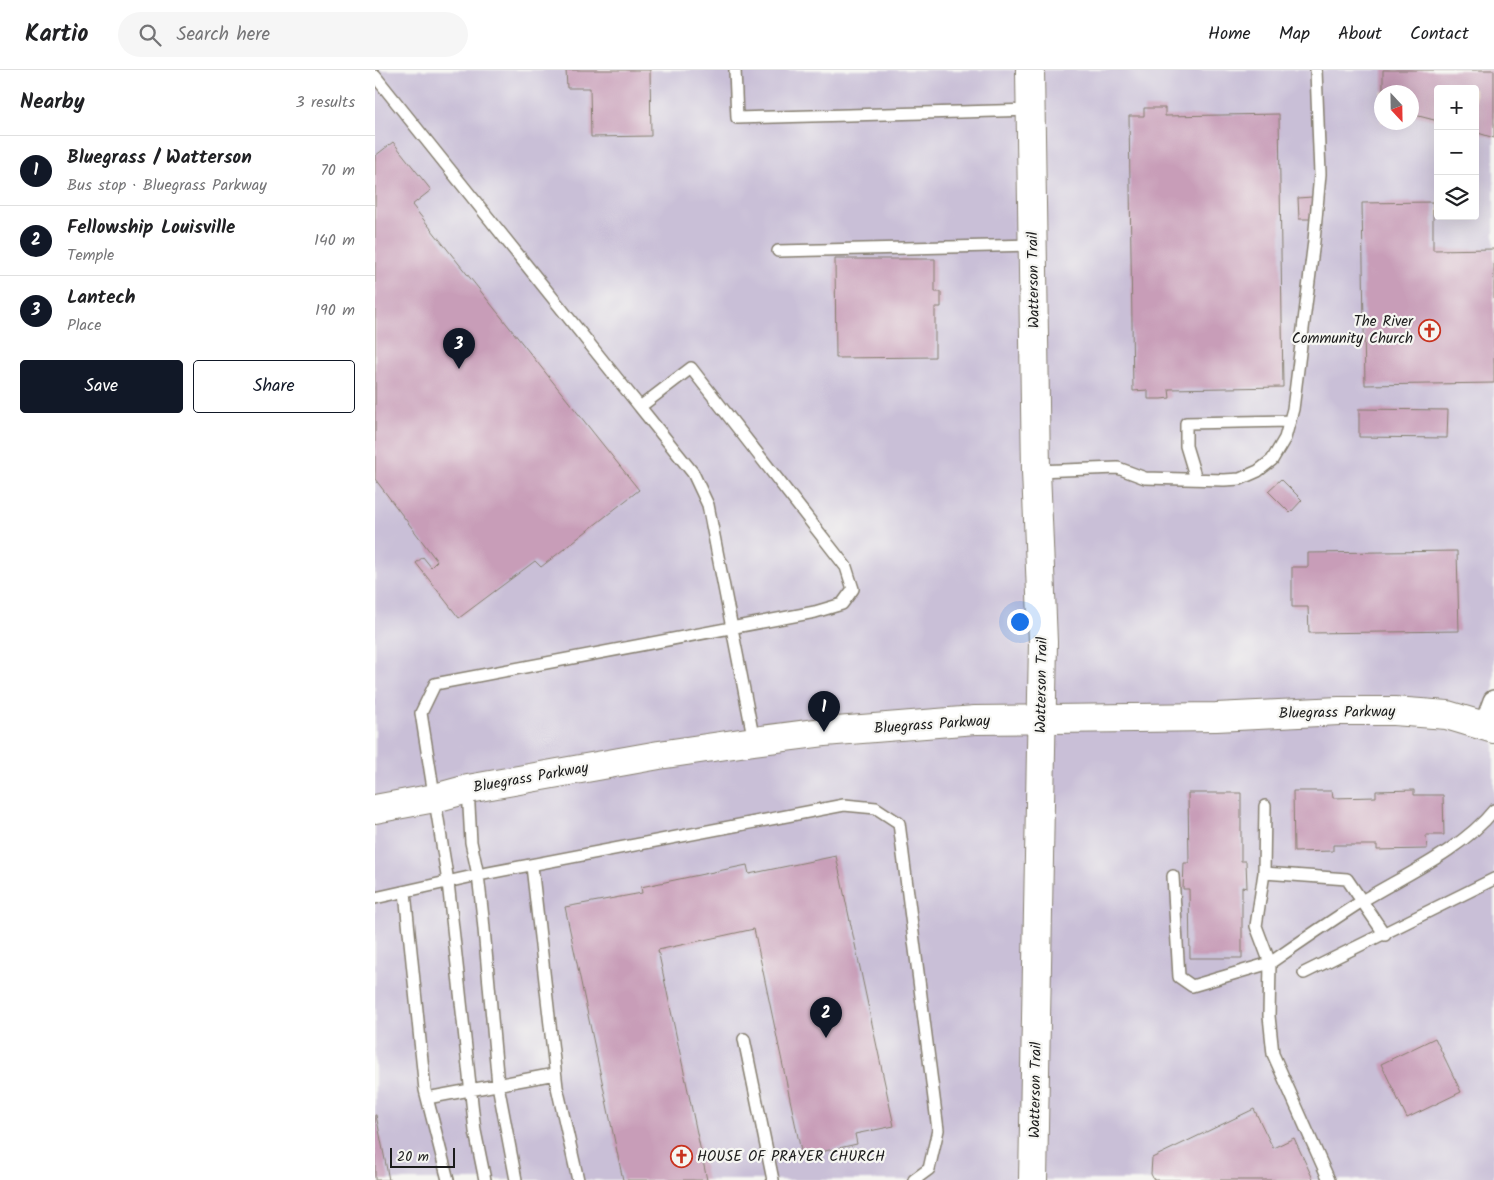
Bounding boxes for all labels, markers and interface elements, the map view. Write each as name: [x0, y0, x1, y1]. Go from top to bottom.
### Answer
search box: [118, 12, 468, 57]
text: Kartio: [25, 15, 88, 54]
text: Search here: [176, 20, 270, 50]
text: Home: [1208, 20, 1251, 49]
text: Map: [1279, 20, 1310, 49]
text: About: [1338, 20, 1382, 49]
text: Contact: [1410, 20, 1469, 49]
icon: search: [136, 21, 164, 49]
north arrow: [1374, 85, 1419, 130]
map controls: [1434, 85, 1479, 220]
button: +: [1434, 85, 1479, 130]
text: Nearby: [20, 86, 85, 119]
text: 3 results: [296, 90, 355, 115]
button: −: [1434, 130, 1479, 175]
text: Bluegrass / Watterson: [67, 143, 252, 173]
text: 1: [34, 158, 38, 183]
text: 70 m: [320, 158, 355, 183]
text: Bus stop · Bluegrass Parkway: [67, 173, 267, 198]
button: layers: [1434, 175, 1479, 220]
text: Fellowship Louisville: [67, 213, 235, 243]
text: 2: [31, 228, 41, 253]
text: 140 m: [314, 228, 355, 253]
street label: Watterson Trail: [1021, 231, 1047, 328]
text: Temple: [67, 243, 114, 268]
text: Lantech: [67, 283, 135, 313]
text: 3: [32, 298, 40, 323]
text: 190 m: [315, 298, 355, 323]
place label: The River Community Church: [1292, 310, 1414, 351]
text: Place: [67, 313, 101, 338]
church icon: The River Community Church: [1417, 319, 1441, 343]
pin: 3: [443, 328, 475, 369]
button: Save: [20, 360, 183, 413]
button: Share: [193, 360, 355, 413]
your location: [1007, 609, 1033, 635]
street label: Watterson Trail: [1029, 636, 1055, 733]
pin: 1: [808, 691, 840, 732]
street label: Bluegrass Parkway: [1279, 700, 1396, 726]
street label: Bluegrass Parkway: [873, 709, 992, 741]
street label: Bluegrass Parkway: [472, 756, 591, 800]
pin: 2: [810, 997, 842, 1038]
street label: Watterson Trail: [1023, 1041, 1049, 1138]
scale bar: [390, 1145, 455, 1168]
church icon: HOUSE OF PRAYER CHURCH: [669, 1145, 693, 1169]
place label: HOUSE OF PRAYER CHURCH: [697, 1145, 885, 1169]
text: 20 m: [397, 1146, 429, 1168]

